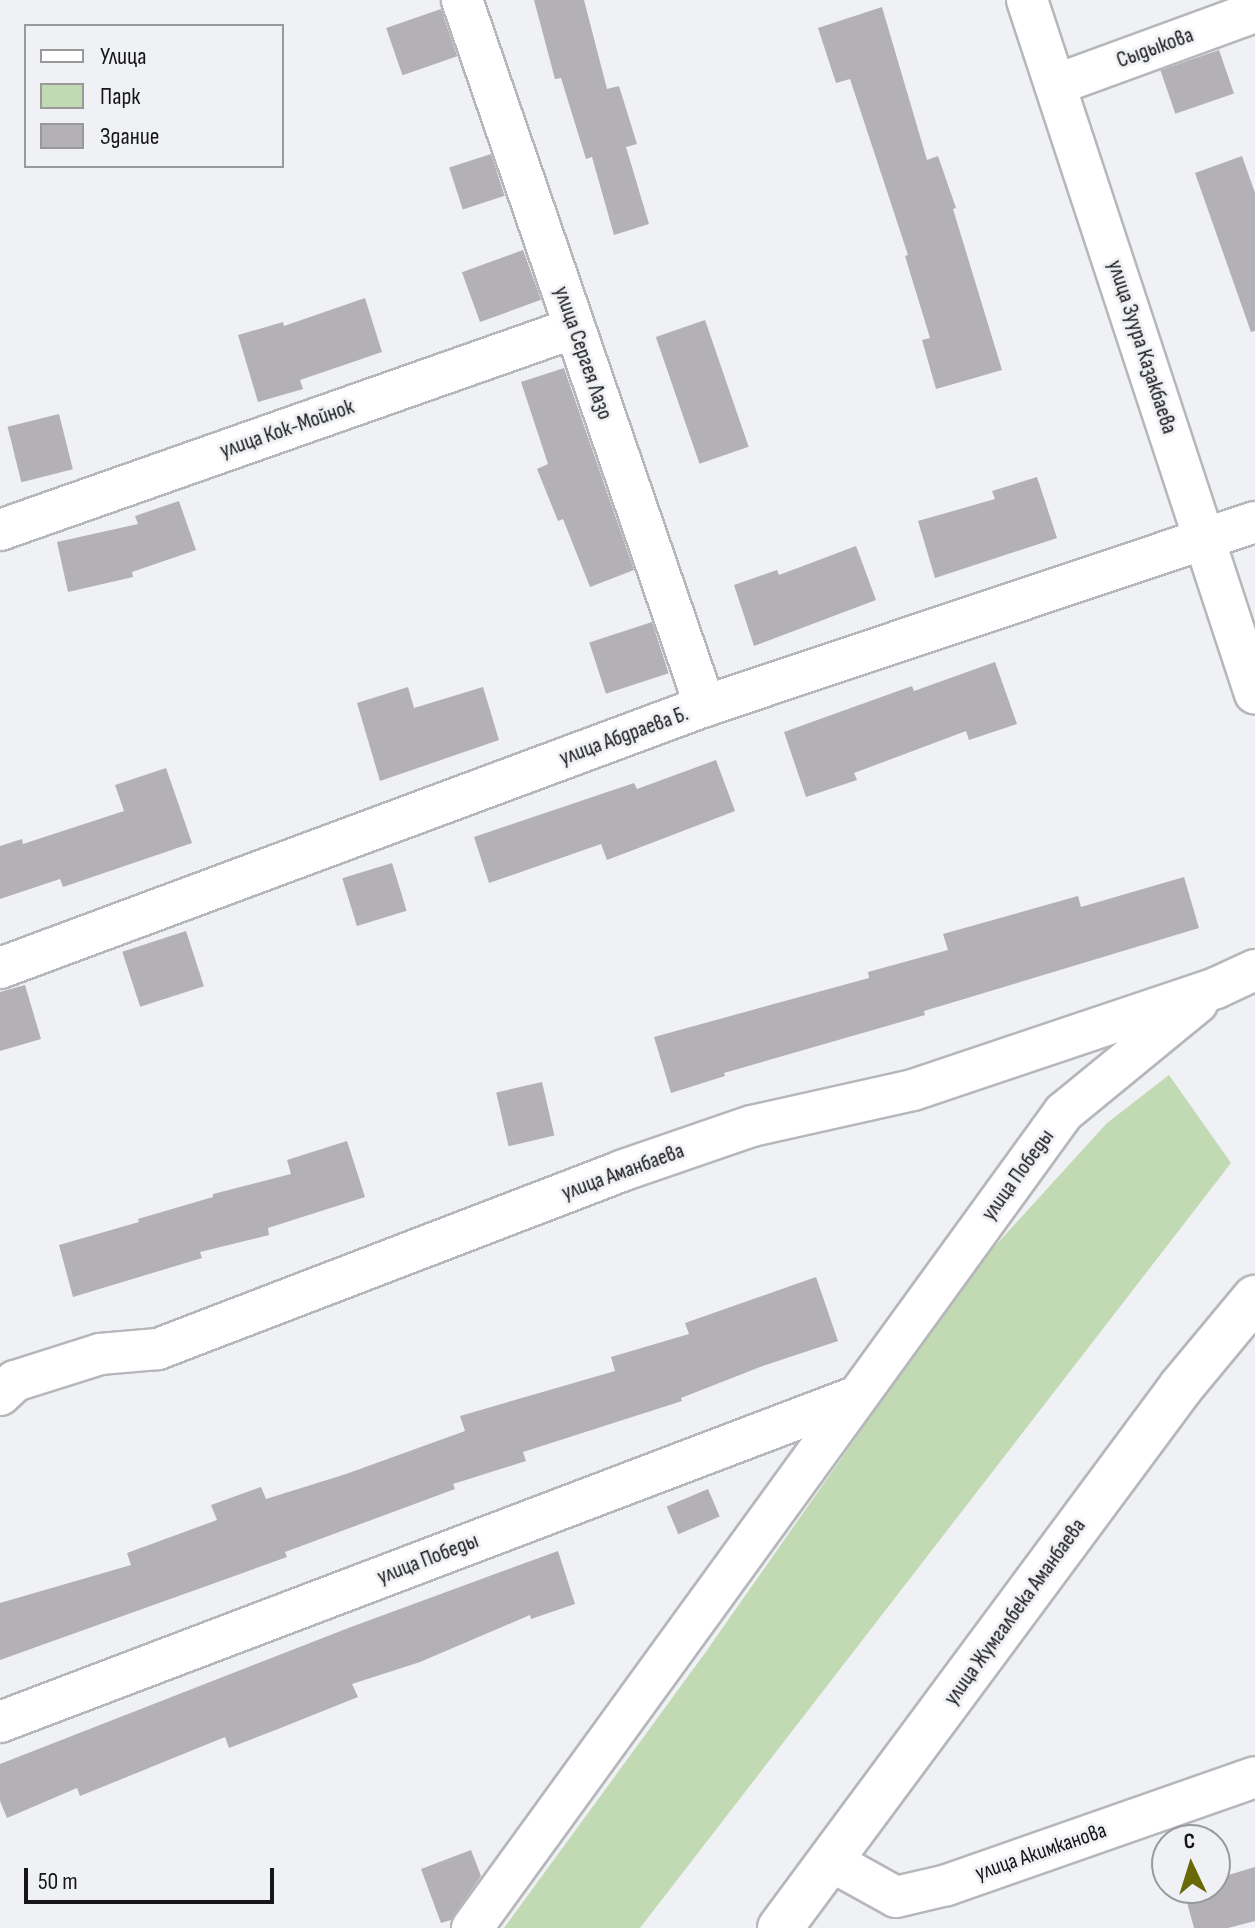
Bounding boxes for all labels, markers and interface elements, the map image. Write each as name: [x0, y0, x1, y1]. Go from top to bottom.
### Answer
street label: Сыдыкова: [1113, 22, 1197, 74]
legend: [24, 24, 284, 168]
text: Улица: [100, 42, 146, 71]
text: Парк: [100, 82, 140, 111]
text: Здание: [100, 122, 159, 151]
street label: улица Зуура Казакбаева: [1101, 257, 1183, 437]
street label: улица Сергея Лазо: [548, 283, 618, 423]
street label: улица Кок-Мойнок: [217, 394, 357, 464]
street label: улица Абдраева Б.: [556, 700, 692, 772]
street label: улица Победы: [976, 1124, 1060, 1226]
street label: улица Аманбаева: [558, 1138, 688, 1206]
street label: улица Жумгалбека Аманбаева: [938, 1514, 1092, 1710]
street label: улица Победы: [374, 1528, 482, 1590]
street label: улица Акимканова: [972, 1817, 1110, 1887]
north arrow: [1151, 1824, 1231, 1904]
text: С: [1183, 1828, 1196, 1855]
scale bar: [28, 1852, 278, 1902]
text: 50 m: [38, 1867, 78, 1896]

